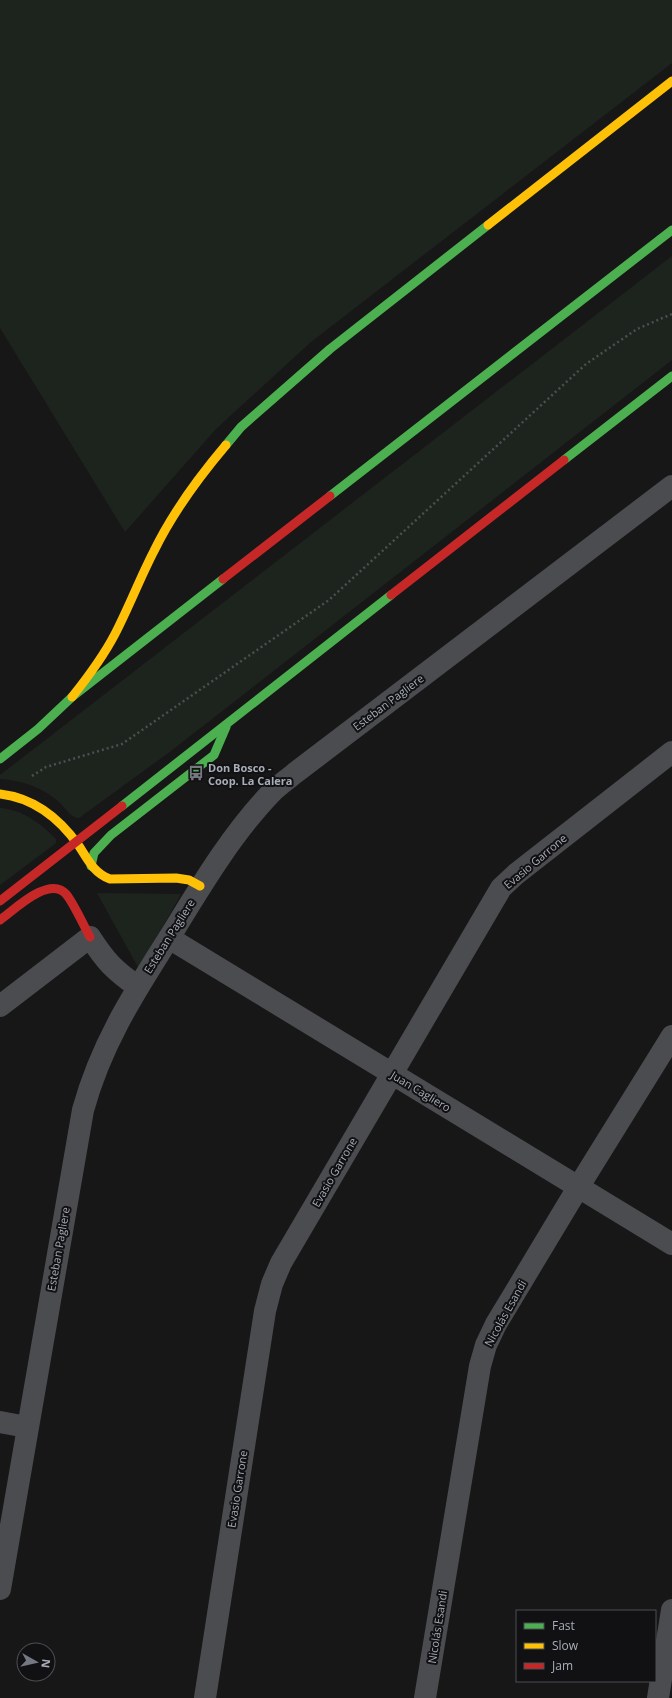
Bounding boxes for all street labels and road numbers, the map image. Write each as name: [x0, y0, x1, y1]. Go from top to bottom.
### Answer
street label: Esteban Pagliere: [350, 670, 426, 734]
street label: Evasio Garrone: [500, 830, 570, 892]
street label: Esteban Pagliere: [140, 896, 198, 976]
street label: Juan Cagliero: [387, 1067, 454, 1115]
street label: Evasio Garrone: [308, 1135, 360, 1209]
street label: Esteban Pagliere: [43, 1206, 73, 1292]
street label: Nicolás Esandi: [481, 1277, 529, 1349]
street label: Evasio Garrone: [224, 1449, 250, 1529]
street label: Nicolás Esandi: [424, 1589, 450, 1665]

